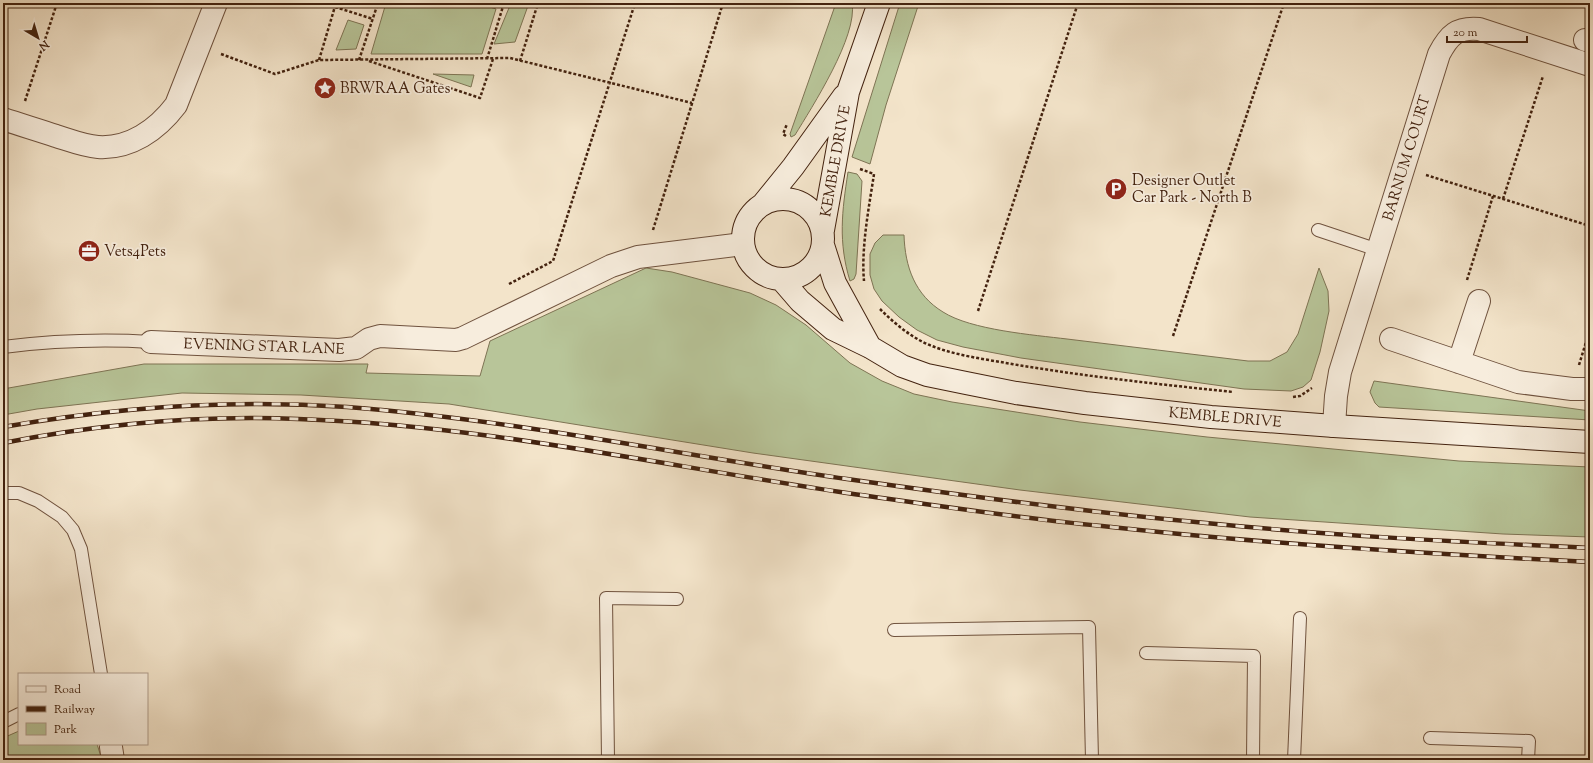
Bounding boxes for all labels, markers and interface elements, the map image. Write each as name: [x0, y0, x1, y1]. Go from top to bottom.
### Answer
north arrow: [18, 18, 58, 58]
scale bar: [1447, 18, 1527, 44]
text: 20 m: [1453, 24, 1478, 42]
text: N: [35, 35, 53, 54]
place icon: BRWRAA Gates: [312, 75, 338, 101]
place label: BRWRAA Gates: [340, 79, 451, 100]
street label: BARNUM COURT: [1378, 93, 1437, 224]
street label: KEMBLE DRIVE: [816, 104, 857, 219]
place label: Designer Outlet Car Park - North B: [1132, 171, 1252, 209]
parking icon: Designer Outlet Car Park - North B: [1103, 176, 1129, 202]
office icon: Vets4Pets: [76, 238, 102, 264]
place label: Vets4Pets: [104, 242, 166, 263]
street label: EVENING STAR LANE: [183, 334, 345, 361]
street label: KEMBLE DRIVE: [1168, 403, 1282, 434]
legend: [18, 673, 148, 745]
text: Road: [54, 681, 81, 699]
text: Railway: [54, 701, 95, 719]
text: Park: [54, 721, 77, 739]

